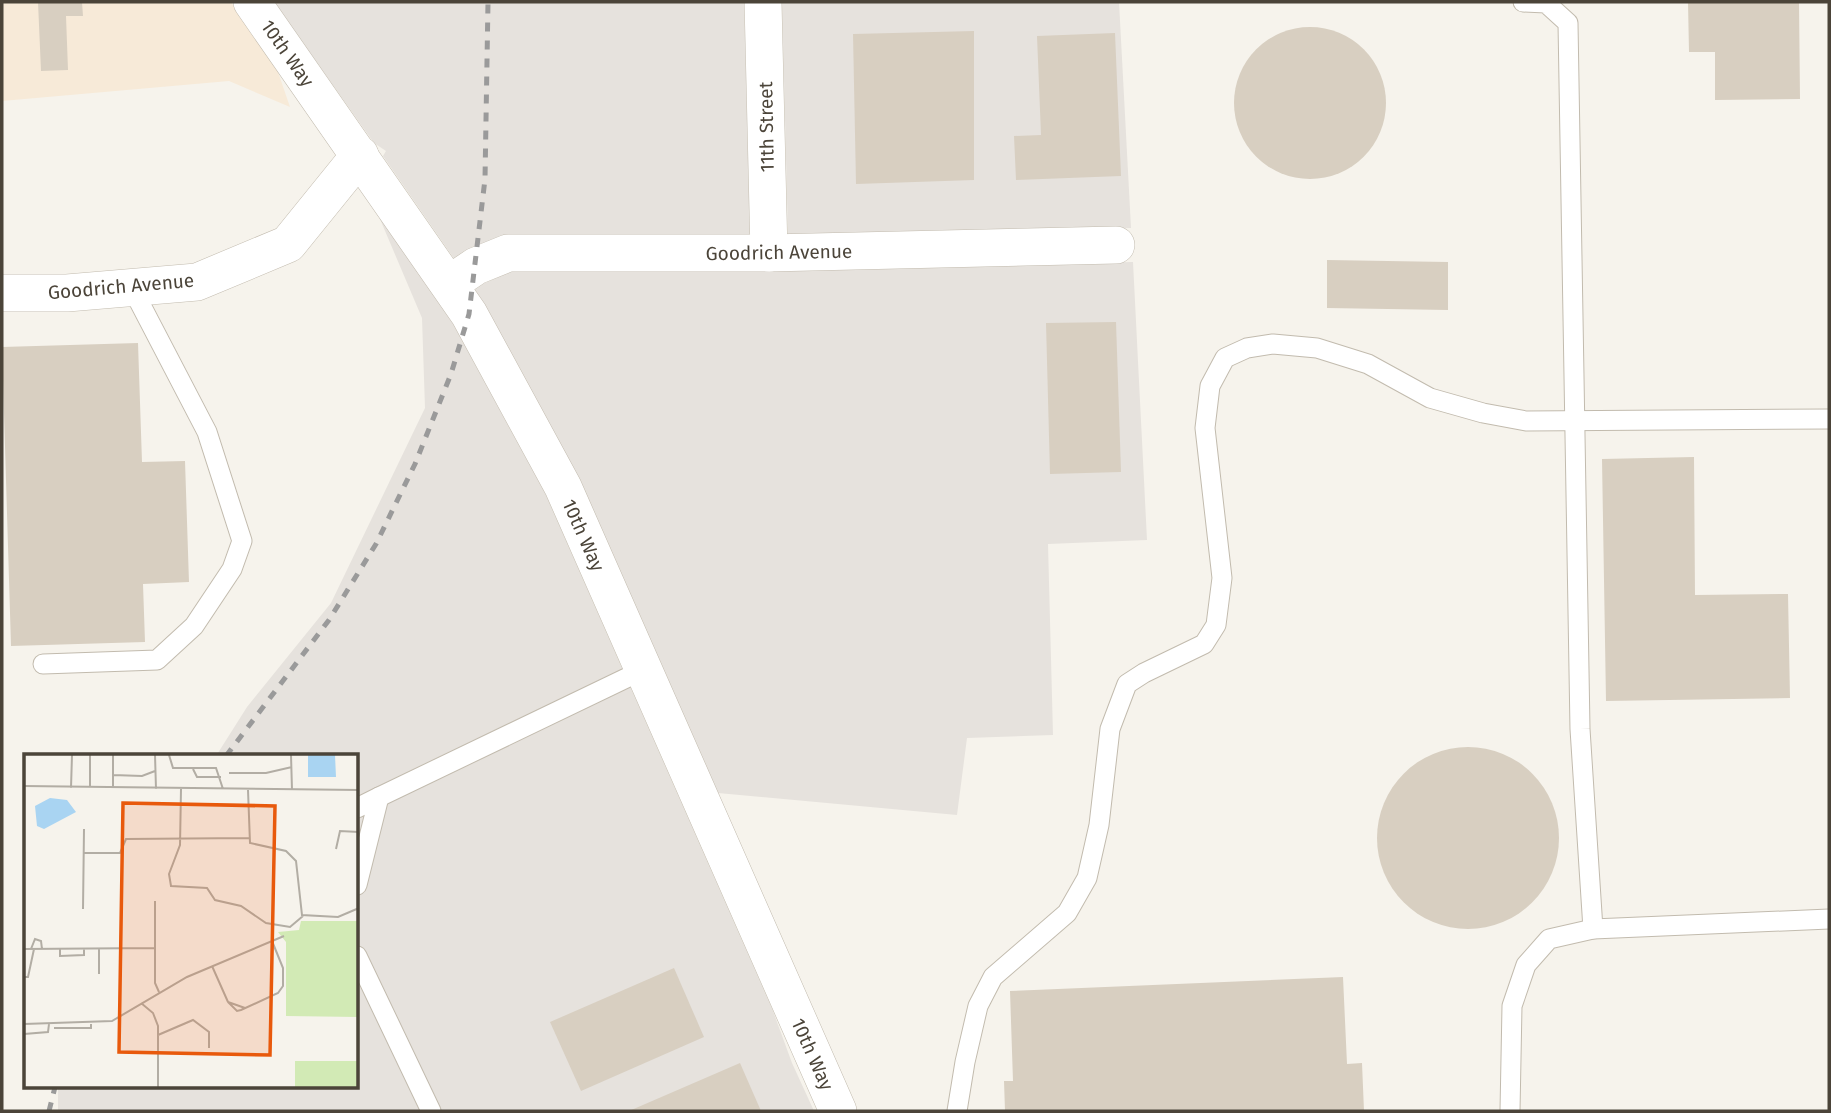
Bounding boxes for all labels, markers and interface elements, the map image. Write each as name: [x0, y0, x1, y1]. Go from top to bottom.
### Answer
street label: 10th Way: [256, 15, 319, 92]
street label: 11th Street: [754, 81, 779, 173]
street label: Goodrich Avenue: [706, 240, 852, 265]
street label: Goodrich Avenue: [47, 269, 195, 304]
street label: 10th Way: [558, 496, 610, 575]
inset map: [24, 754, 359, 1088]
street label: 10th Way: [787, 1015, 839, 1094]

